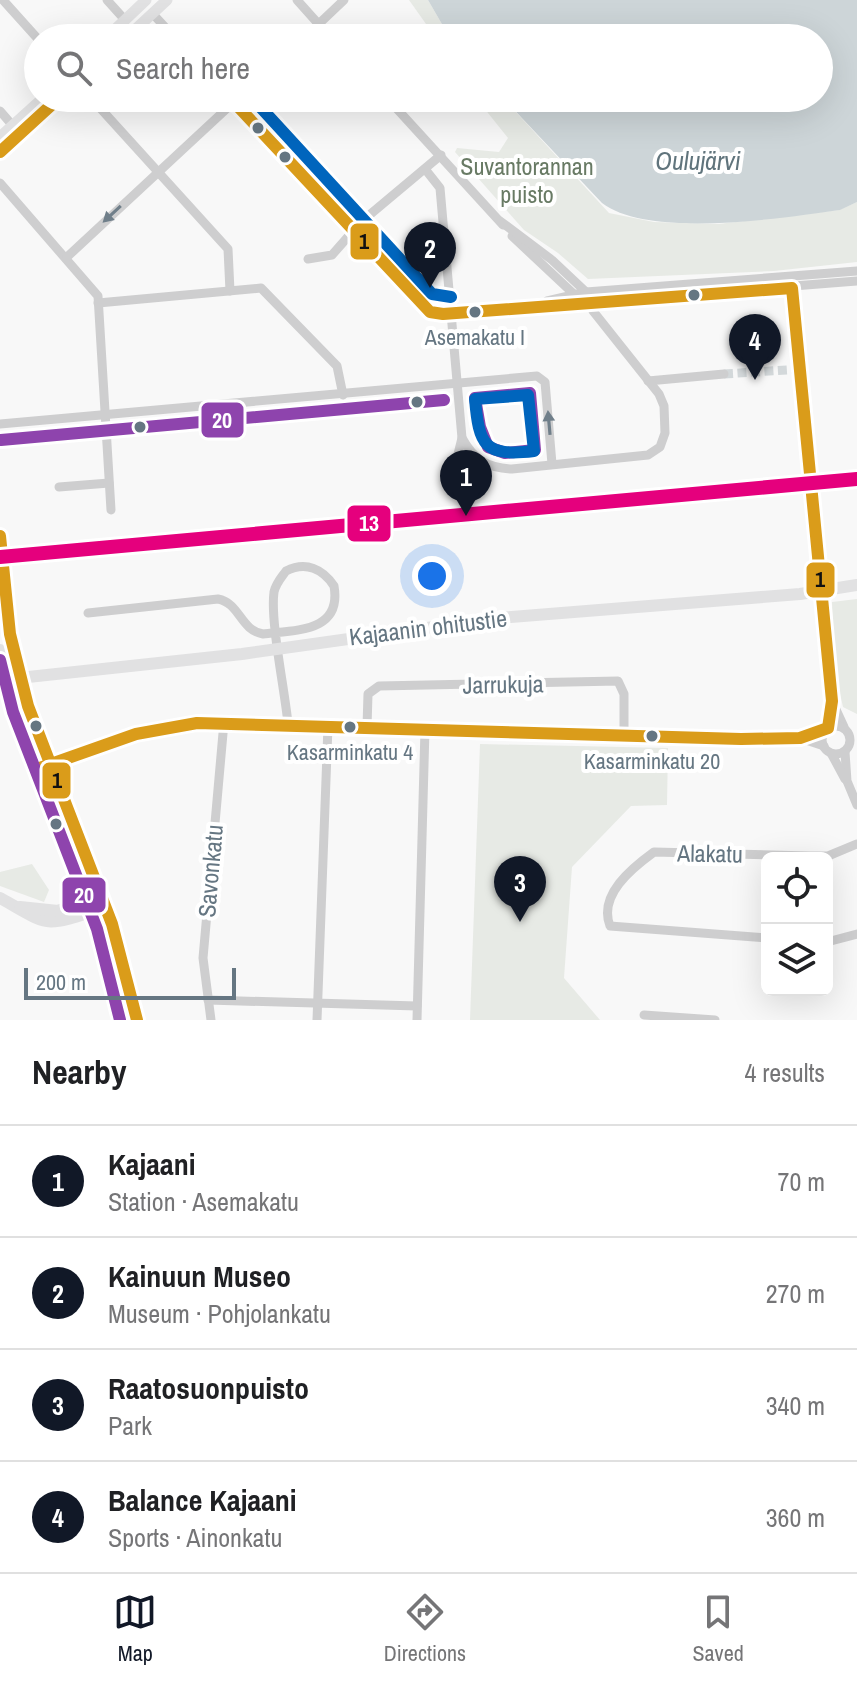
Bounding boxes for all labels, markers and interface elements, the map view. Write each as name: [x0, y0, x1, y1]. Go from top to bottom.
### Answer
search box: [24, 24, 833, 112]
icon: search: [52, 46, 96, 90]
text: Search here: [116, 48, 250, 88]
unlabelled marker: [250, 120, 266, 136]
water label: Oulujärvi: [655, 143, 741, 178]
unlabelled marker: [277, 149, 293, 165]
park label: Suvantorannan puisto: [460, 150, 594, 210]
one-way arrow: [103, 205, 122, 223]
line badge: 1: [349, 222, 380, 261]
pin: 2: [404, 222, 456, 288]
text: 1: [359, 226, 370, 256]
unlabelled marker: [686, 287, 702, 303]
marker: Asemakatu I: [467, 304, 483, 320]
pin: 4: [729, 314, 781, 380]
place label: Asemakatu I: [424, 322, 525, 352]
unlabelled marker: [409, 394, 425, 410]
line badge: 20: [200, 401, 245, 439]
text: 20: [212, 405, 232, 435]
one-way arrow: [542, 410, 555, 435]
unlabelled marker: [132, 419, 148, 435]
pin: 1: [440, 450, 492, 516]
line badge: 13: [346, 504, 392, 543]
text: 13: [359, 508, 379, 538]
your location: [412, 556, 452, 596]
line badge: 1: [805, 561, 836, 599]
text: 1: [815, 564, 826, 594]
street label: Kajaanin ohitustie: [347, 601, 509, 653]
street label: Jarrukuja: [462, 667, 544, 701]
unlabelled marker: [28, 718, 44, 734]
marker: Kasarminkatu 4: [342, 719, 358, 735]
marker: Kasarminkatu 20: [644, 728, 660, 744]
place label: Kasarminkatu 4: [287, 737, 413, 767]
place label: Kasarminkatu 20: [584, 746, 720, 776]
line badge: 1: [41, 761, 72, 800]
text: 1: [52, 765, 63, 795]
unlabelled marker: [48, 816, 64, 832]
street label: Savonkatu: [190, 823, 230, 919]
street label: Alakatu: [676, 836, 743, 870]
map controls: [761, 852, 833, 996]
button: locate: [761, 852, 833, 924]
pin: 3: [494, 856, 546, 922]
line badge: 20: [61, 876, 107, 914]
text: 20: [74, 880, 94, 910]
button: layers: [761, 924, 833, 996]
scale bar: [24, 964, 236, 1000]
text: 200 m: [36, 967, 86, 997]
text: Nearby: [32, 1049, 127, 1095]
text: 4 results: [744, 1055, 825, 1090]
text: Kajaani: [108, 1144, 196, 1184]
text: 1: [52, 1164, 64, 1199]
text: 70 m: [778, 1164, 825, 1199]
text: Station · Asemakatu: [108, 1184, 299, 1219]
text: Kainuun Museo: [108, 1256, 291, 1296]
text: 2: [52, 1276, 64, 1311]
text: 270 m: [766, 1276, 825, 1311]
text: Museum · Pohjolankatu: [108, 1296, 331, 1331]
text: Raatosuonpuisto: [108, 1368, 309, 1408]
text: 3: [52, 1388, 64, 1423]
text: 340 m: [766, 1388, 825, 1423]
text: Park: [108, 1408, 152, 1443]
text: Balance Kajaani: [108, 1480, 297, 1520]
text: 4: [52, 1500, 64, 1535]
text: 360 m: [766, 1500, 825, 1535]
text: Sports · Ainonkatu: [108, 1520, 282, 1555]
tab: Map: [113, 1590, 157, 1668]
tab: Directions: [384, 1590, 466, 1668]
tab: Saved: [693, 1590, 744, 1668]

